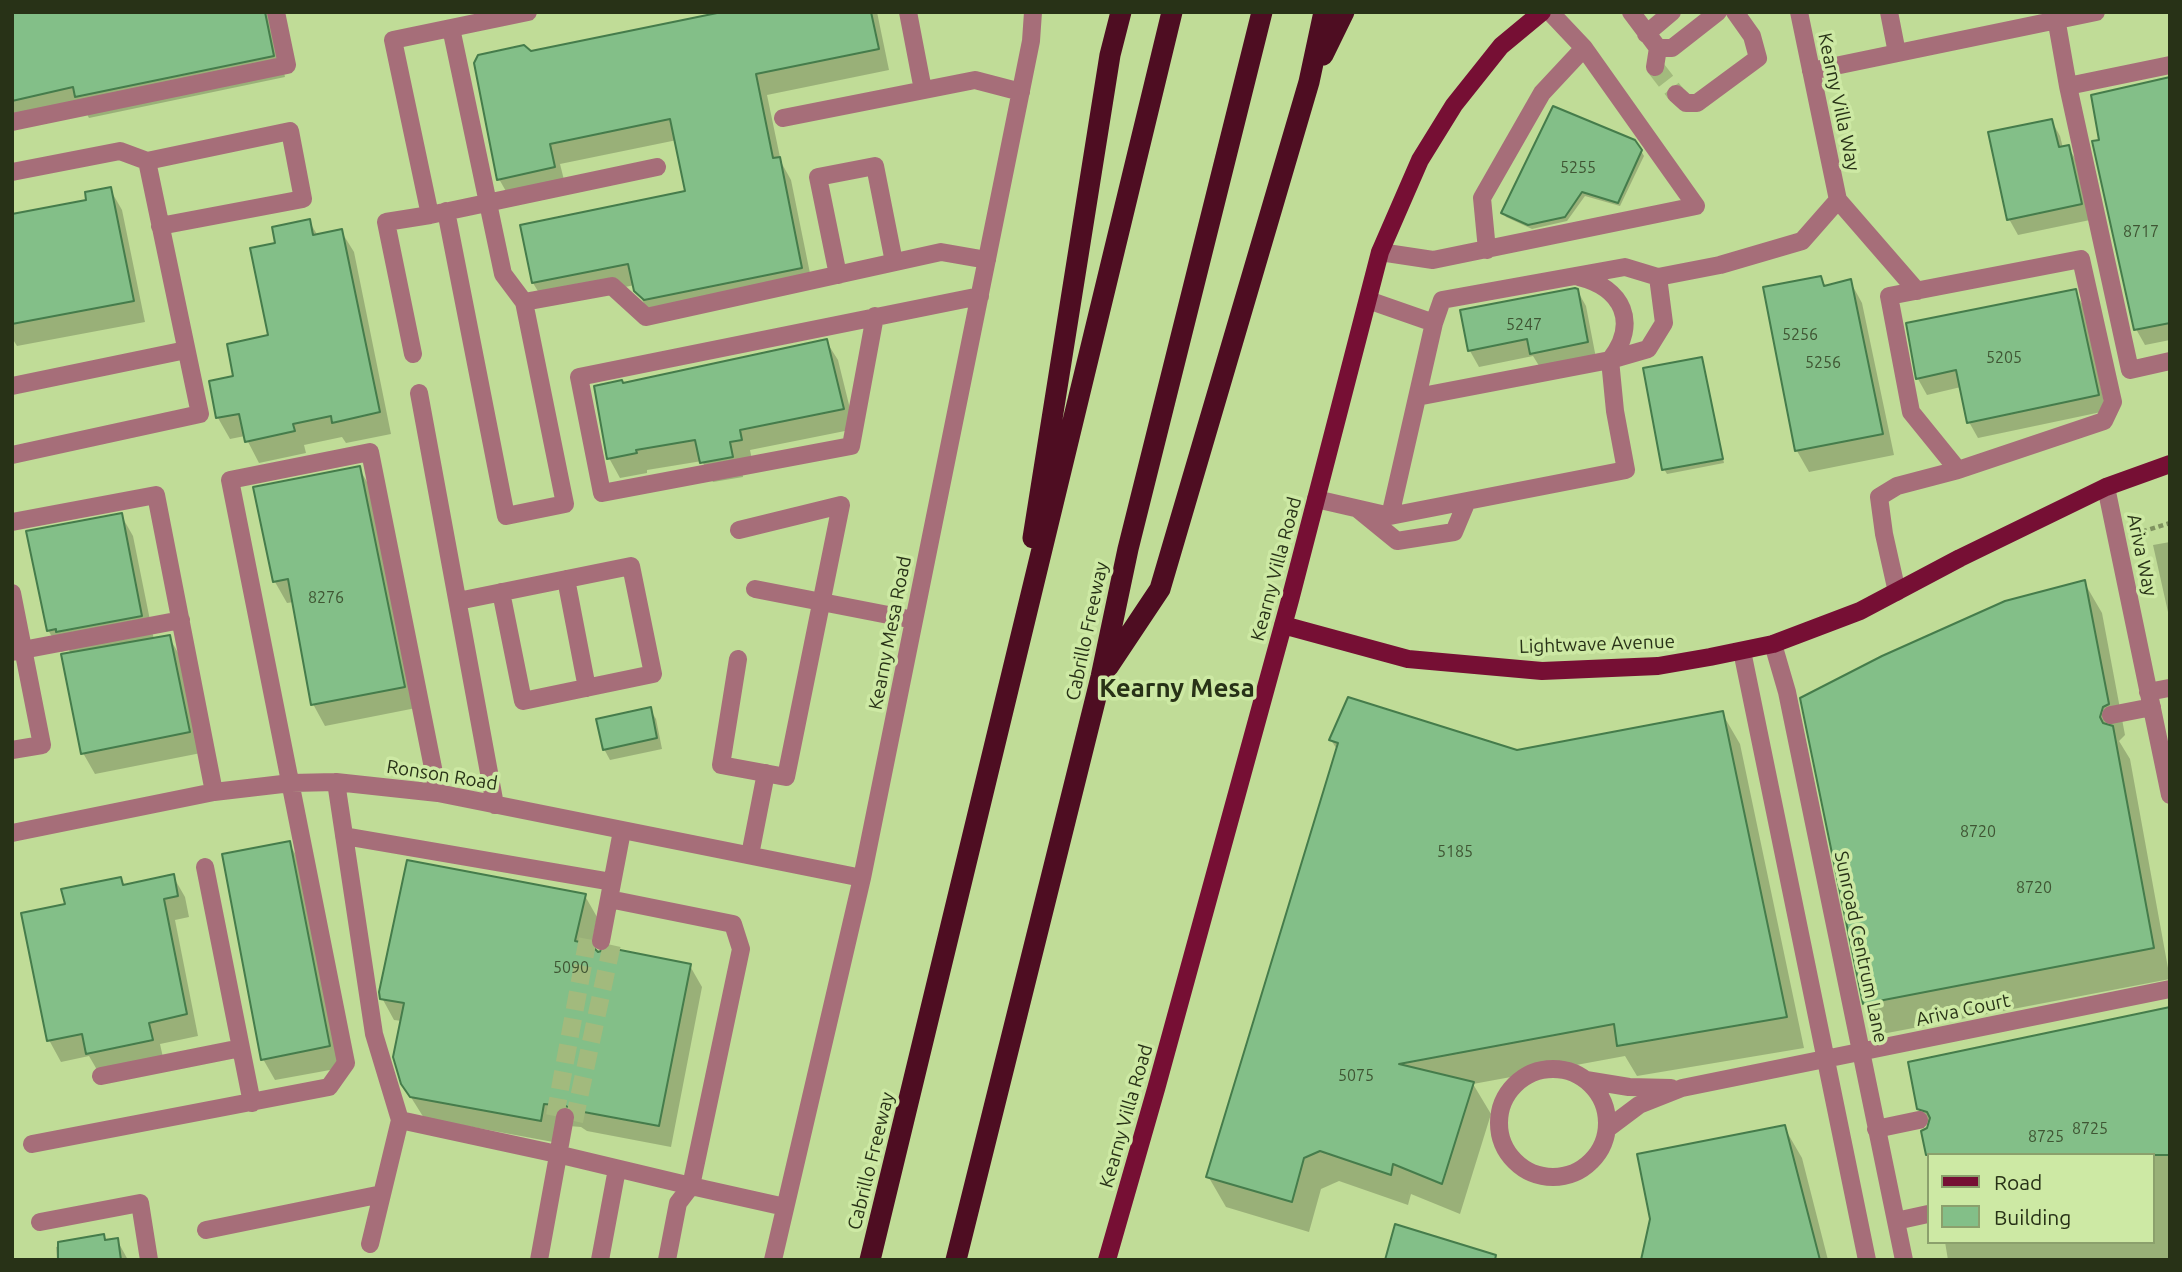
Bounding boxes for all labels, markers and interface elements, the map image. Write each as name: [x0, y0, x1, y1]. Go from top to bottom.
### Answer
street label: Kearny Villa Way: [1813, 31, 1865, 173]
house number: 5255: [1560, 158, 1596, 178]
house number: 8717: [2123, 222, 2159, 242]
house number: 5247: [1506, 315, 1542, 335]
house number: 5256: [1782, 325, 1818, 345]
house number: 5205: [1986, 348, 2022, 368]
house number: 5256: [1805, 353, 1841, 373]
street label: Kearny Villa Road: [1246, 494, 1306, 644]
street label: Ariva Way: [2122, 512, 2162, 598]
street label: Kearny Mesa Road: [864, 554, 916, 712]
street label: Cabrillo Freeway: [1061, 560, 1113, 702]
house number: 8276: [308, 588, 344, 608]
street label: Lightwave Avenue: [1519, 630, 1675, 658]
district label: Kearny Mesa: [1099, 672, 1255, 704]
street label: Ronson Road: [385, 755, 499, 795]
house number: 8720: [1960, 822, 1996, 842]
house number: 5185: [1437, 842, 1473, 862]
street label: Sunroad Centrum Lane: [1830, 849, 1892, 1045]
house number: 8720: [2016, 878, 2052, 898]
house number: 5090: [553, 958, 589, 978]
street label: Ariva Court: [1914, 989, 2012, 1031]
street label: Kearny Villa Road: [1095, 1042, 1157, 1190]
house number: 5075: [1338, 1066, 1374, 1086]
street label: Cabrillo Freeway: [843, 1090, 899, 1232]
house number: 8725: [2072, 1119, 2108, 1139]
house number: 8725: [2028, 1127, 2064, 1147]
legend: [1926, 1153, 2154, 1244]
text: Road: [1994, 1170, 2042, 1194]
text: Building: [1994, 1205, 2071, 1229]

